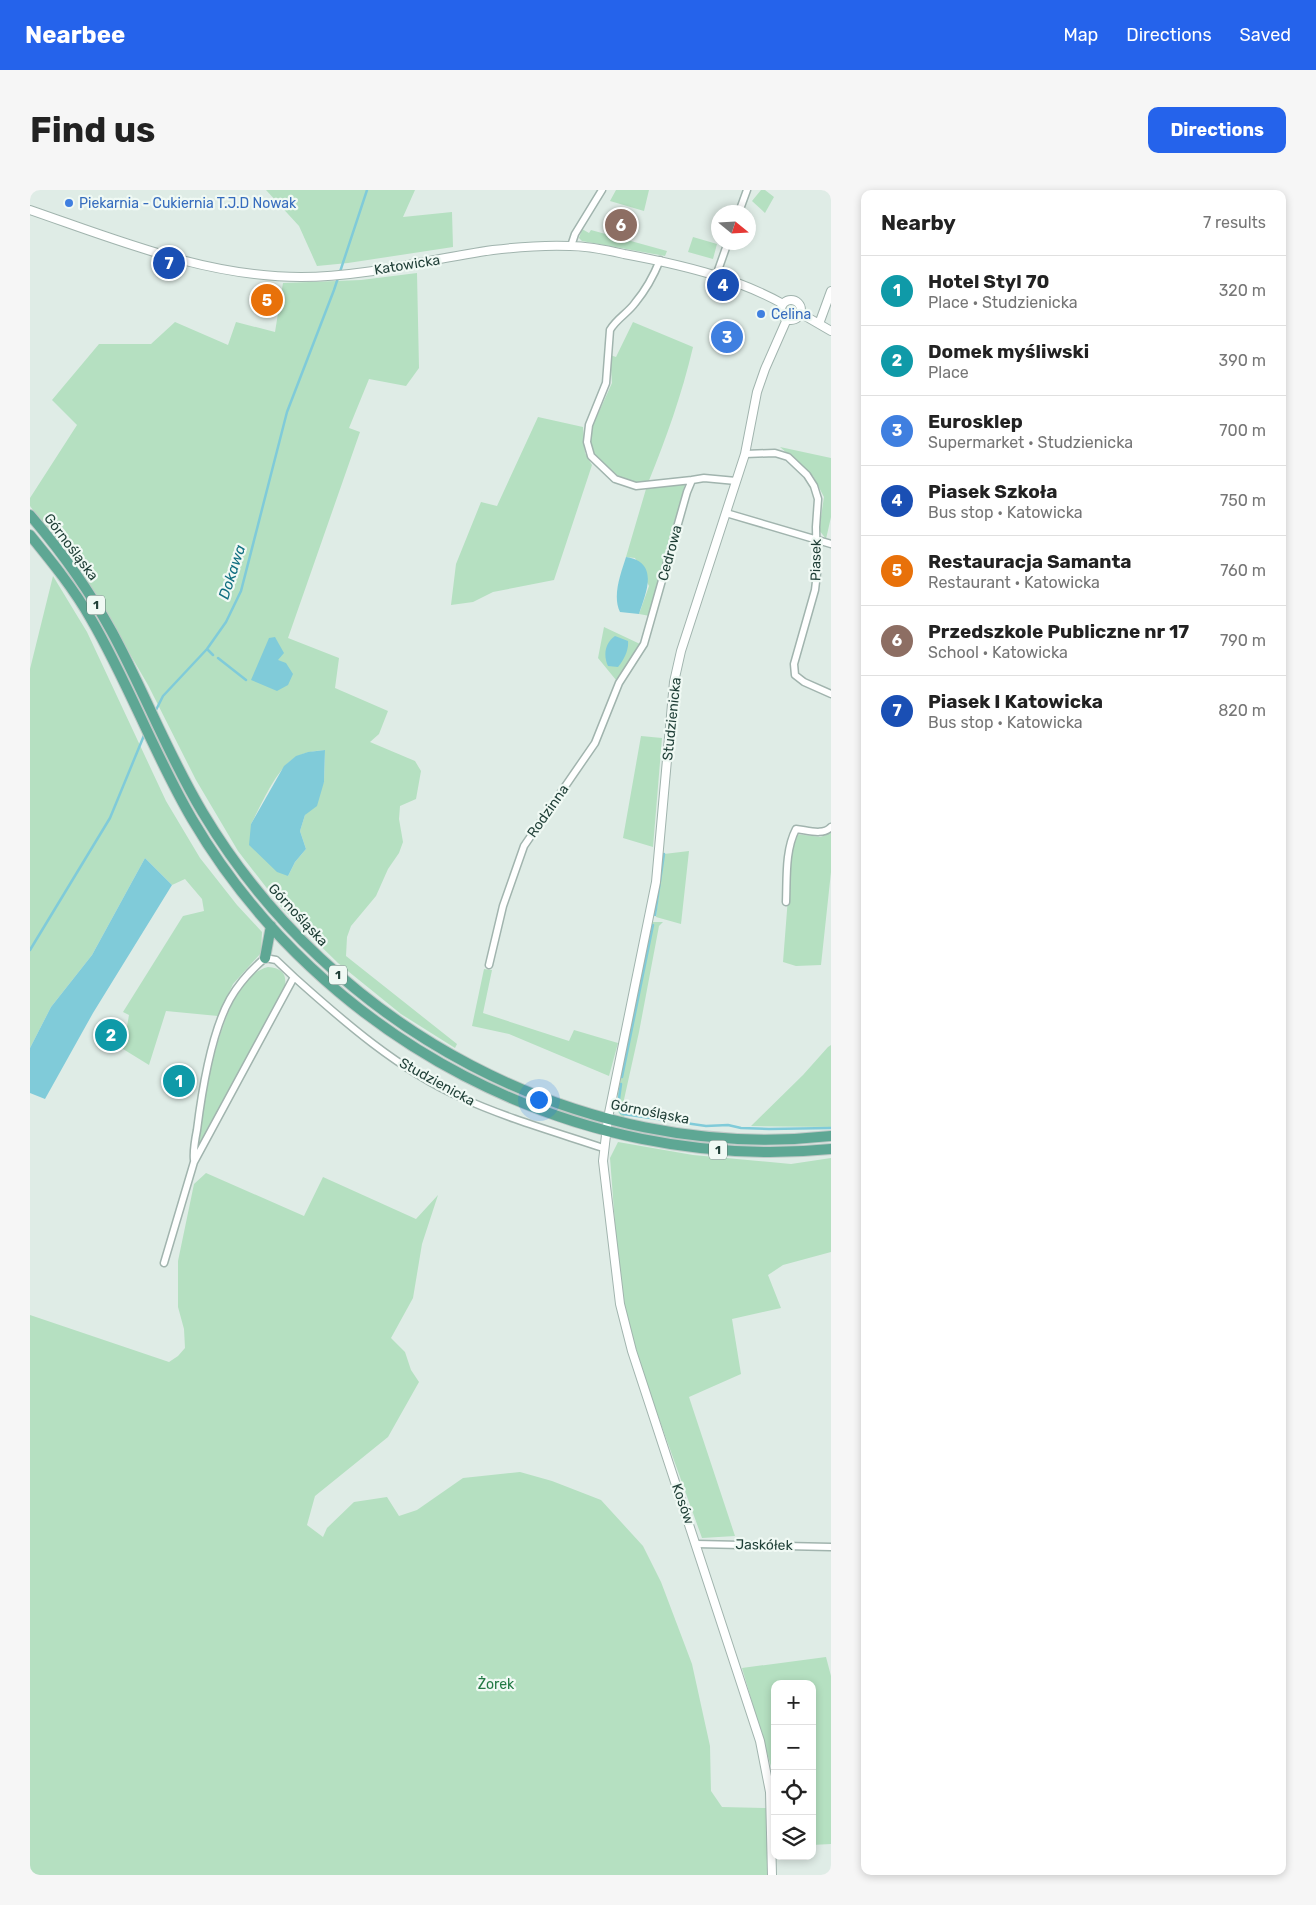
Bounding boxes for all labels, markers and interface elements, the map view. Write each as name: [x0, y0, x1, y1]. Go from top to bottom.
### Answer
text: Nearbee: [25, 21, 125, 49]
text: Map: [1063, 24, 1098, 46]
text: Directions: [1126, 24, 1212, 46]
text: Saved: [1240, 24, 1291, 46]
button: Directions: [1148, 107, 1286, 153]
text: Find us: [30, 109, 155, 151]
place label: Piekarnia - Cukiernia T.J.D Nowak: [79, 195, 297, 212]
marker: Piekarnia - Cukiernia T.J.D Nowak: [63, 197, 75, 209]
north arrow: [711, 205, 756, 250]
pin: 6: [605, 206, 637, 244]
text: Nearby: [881, 210, 956, 235]
text: 7 results: [1203, 213, 1266, 232]
pin: 7: [153, 244, 185, 282]
street label: Katowicka: [373, 251, 441, 279]
pin: 4: [707, 266, 739, 304]
text: Hotel Styl 70: [928, 270, 1049, 293]
pin: 5: [251, 281, 283, 319]
text: 1: [893, 281, 901, 300]
text: 320 m: [1219, 281, 1266, 300]
text: Place · Studzienicka: [928, 293, 1078, 312]
place label: Celina: [771, 306, 811, 323]
marker: Celina: [755, 308, 767, 320]
pin: 3: [711, 318, 743, 356]
text: Domek myśliwski: [928, 340, 1089, 363]
text: 2: [892, 351, 902, 370]
text: 390 m: [1219, 351, 1266, 370]
text: Place: [928, 363, 969, 382]
text: Eurosklep: [928, 410, 1023, 433]
text: 3: [892, 421, 902, 440]
text: 700 m: [1219, 421, 1266, 440]
text: Supermarket · Studzienicka: [928, 433, 1133, 452]
text: Piasek Szkoła: [928, 480, 1057, 503]
text: 4: [892, 491, 902, 510]
text: 750 m: [1220, 491, 1266, 510]
text: Bus stop · Katowicka: [928, 503, 1083, 522]
street label: Górnośląska: [40, 510, 102, 584]
street label: Cedrowa: [654, 523, 686, 583]
street label: Piasek: [807, 538, 825, 581]
water label: Dokawa: [215, 542, 249, 602]
text: Restauracja Samanta: [928, 550, 1132, 573]
text: 5: [892, 561, 902, 580]
text: 760 m: [1220, 561, 1266, 580]
text: Restaurant · Katowicka: [928, 573, 1100, 592]
road number: 1: [87, 596, 105, 614]
text: Przedszkole Publiczne nr 17: [928, 620, 1189, 643]
text: 6: [892, 631, 902, 650]
text: 790 m: [1220, 631, 1266, 650]
text: School · Katowicka: [928, 643, 1068, 662]
street label: Studzienicka: [659, 676, 685, 762]
text: Piasek I Katowicka: [928, 690, 1103, 713]
text: 7: [892, 701, 902, 720]
text: 820 m: [1218, 701, 1266, 720]
text: Bus stop · Katowicka: [928, 713, 1083, 732]
street label: Rodzinna: [524, 781, 572, 841]
street label: Górnośląska: [265, 880, 331, 950]
road number: 1: [329, 966, 347, 984]
pin: 2: [95, 1016, 127, 1054]
street label: Studzienicka: [396, 1054, 478, 1110]
pin: 1: [163, 1062, 195, 1100]
your location: [526, 1087, 552, 1113]
street label: Górnośląska: [609, 1096, 691, 1128]
road number: 1: [709, 1140, 727, 1160]
street label: Kosów: [668, 1481, 698, 1527]
street label: Jaskółek: [735, 1536, 794, 1554]
park label: Żorek: [478, 1676, 515, 1693]
map controls: [771, 1680, 816, 1860]
button: +: [771, 1680, 816, 1725]
button: −: [771, 1725, 816, 1770]
button: locate: [771, 1770, 816, 1815]
button: layers: [771, 1815, 816, 1860]

